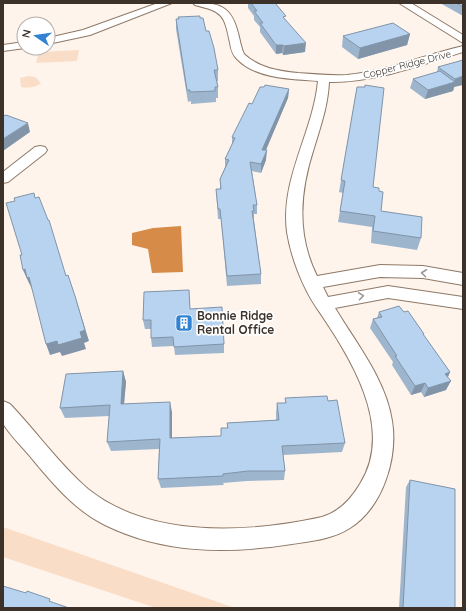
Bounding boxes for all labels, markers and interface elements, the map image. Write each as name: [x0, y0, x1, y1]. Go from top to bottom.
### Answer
north arrow: [16, 16, 56, 56]
text: N: [19, 28, 34, 39]
street label: Copper Ridge Drive: [362, 47, 453, 82]
one-way arrow: [421, 269, 428, 278]
one-way arrow: [358, 292, 364, 301]
place label: Bonnie Ridge Rental Office: [197, 308, 274, 337]
building icon: Bonnie Ridge Rental Office: [174, 313, 194, 333]

